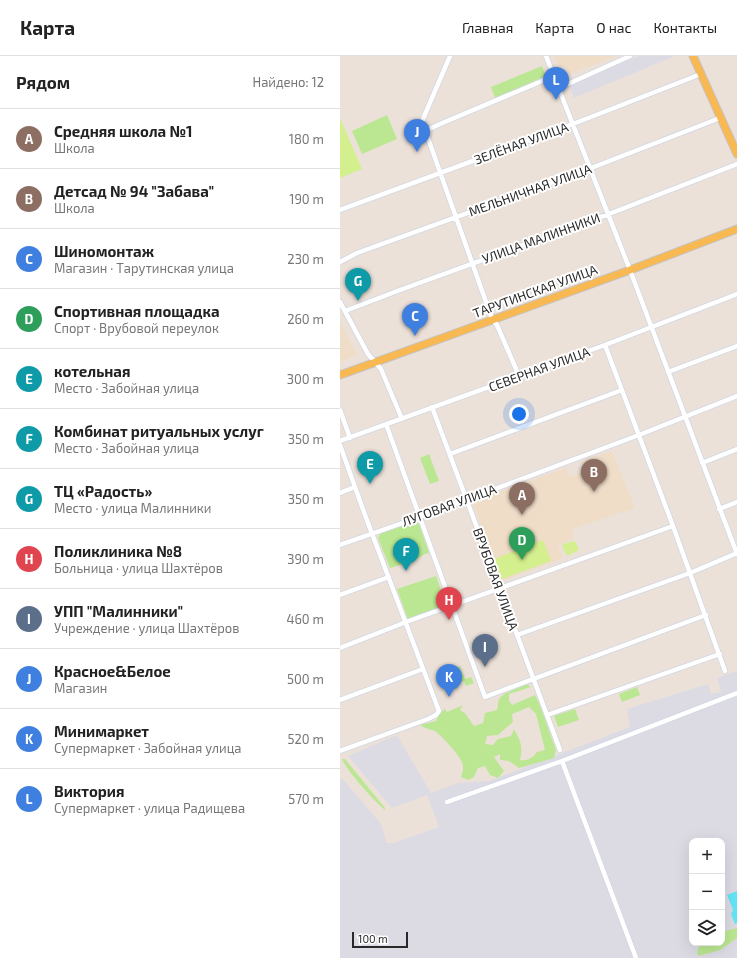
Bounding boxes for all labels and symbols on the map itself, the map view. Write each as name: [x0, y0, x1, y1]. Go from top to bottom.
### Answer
pin: L: [543, 67, 569, 100]
pin: J: [404, 119, 430, 152]
street label: ЗЕЛЁНАЯ УЛИЦА: [472, 119, 570, 167]
street label: МЕЛЬНИЧНАЯ УЛИЦА: [466, 160, 594, 220]
street label: УЛИЦА МАЛИННИКИ: [480, 209, 602, 267]
street label: ТАРУТИНСКАЯ УЛИЦА: [471, 261, 599, 321]
pin: G: [345, 268, 371, 301]
pin: C: [402, 303, 428, 336]
street label: СЕВЕРНАЯ УЛИЦА: [486, 343, 592, 395]
your location: [509, 404, 529, 424]
pin: E: [357, 451, 383, 484]
pin: B: [581, 459, 607, 492]
street label: ЛУГОВАЯ УЛИЦА: [400, 481, 498, 529]
pin: A: [509, 482, 535, 515]
street label: ВРУБОВАЯ УЛИЦА: [470, 526, 522, 632]
pin: D: [509, 527, 535, 560]
pin: F: [393, 538, 419, 571]
pin: H: [436, 587, 462, 620]
pin: I: [472, 634, 498, 667]
pin: K: [436, 664, 462, 697]
scale bar: [352, 930, 408, 949]

